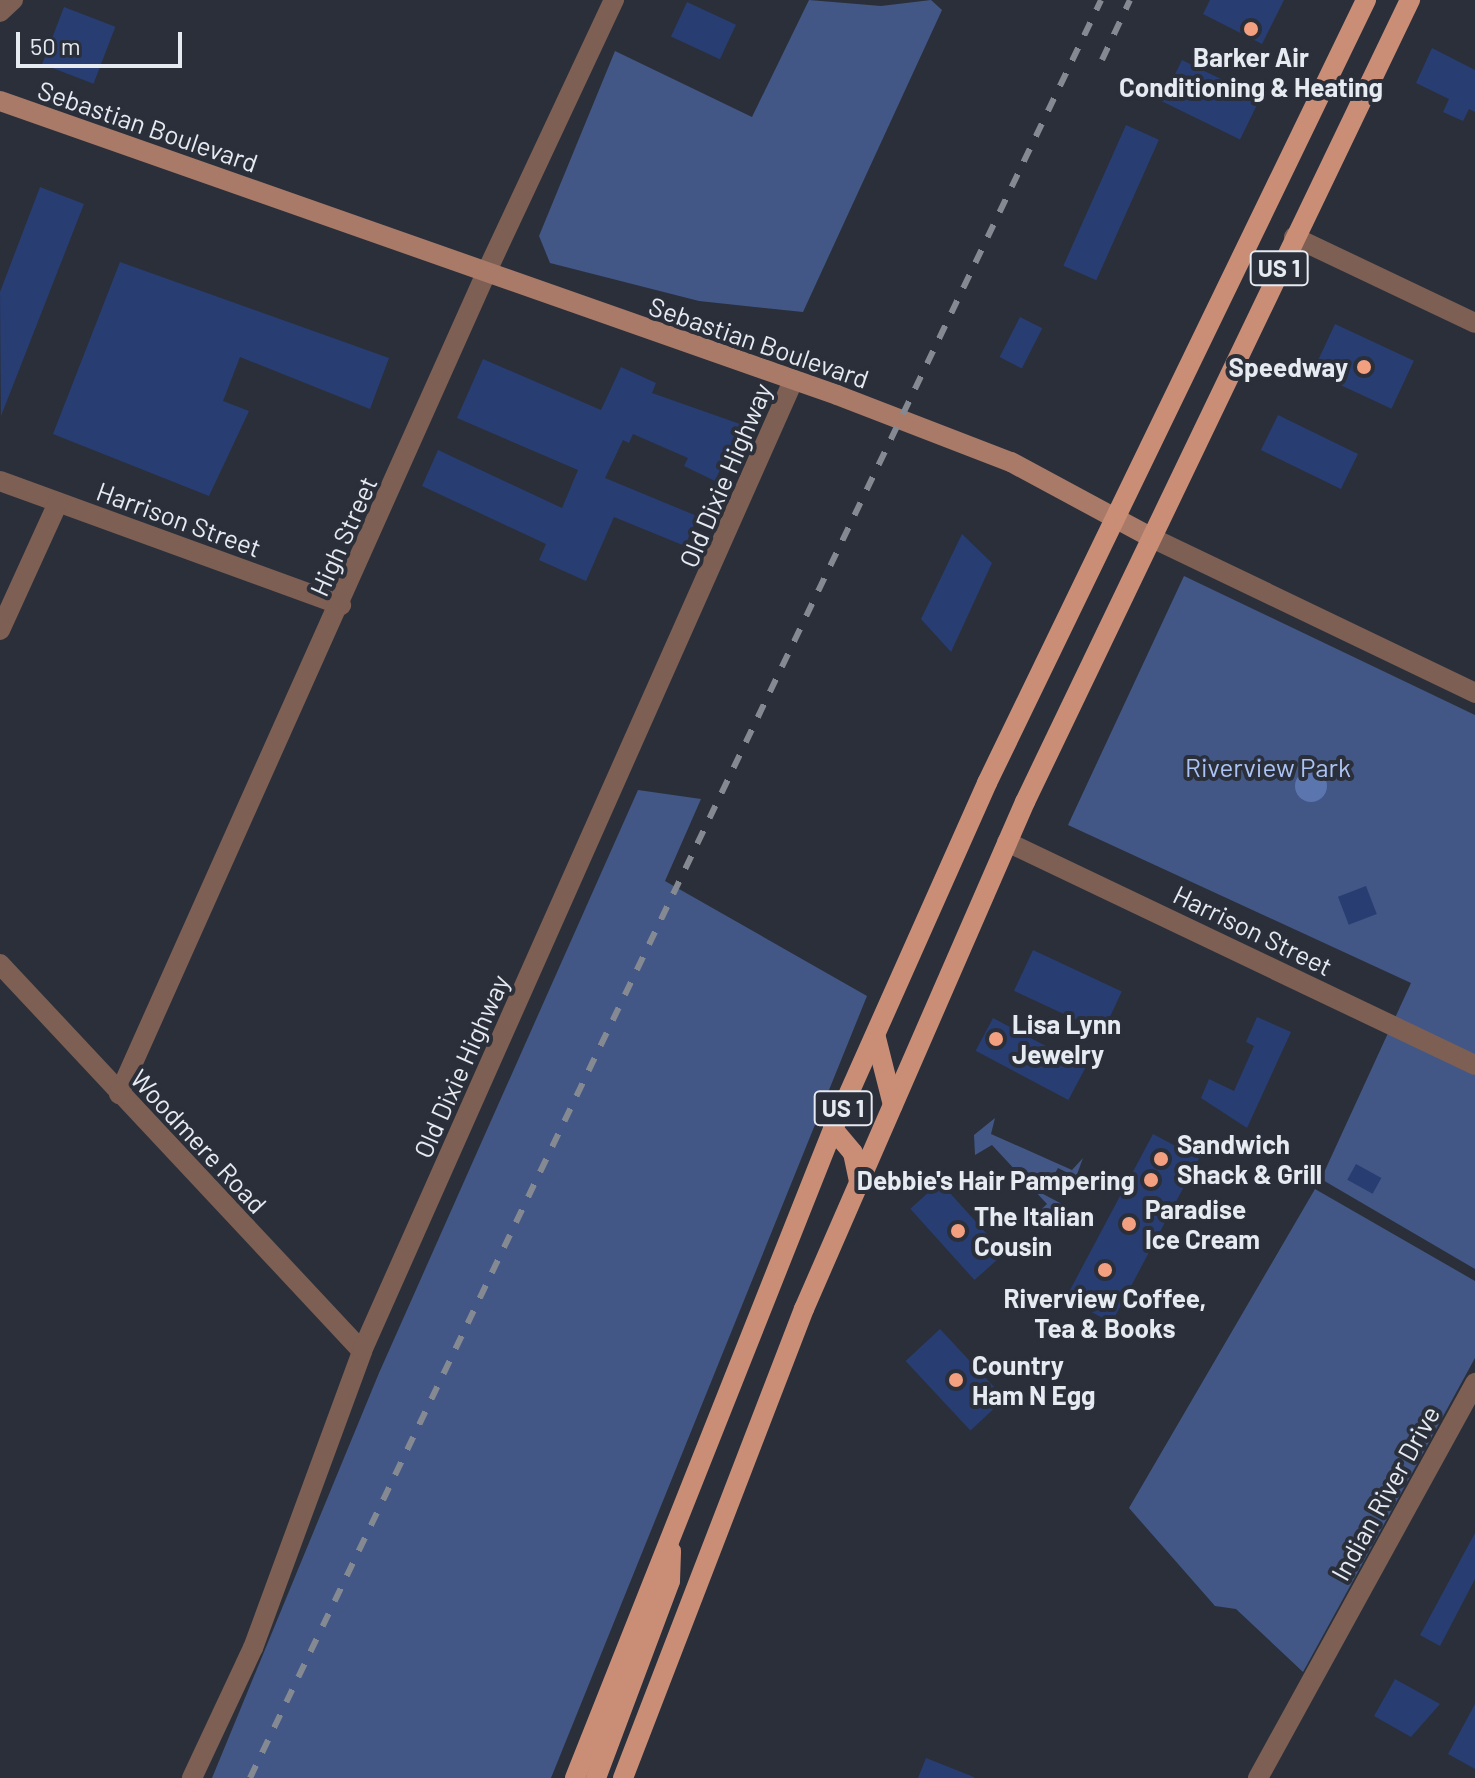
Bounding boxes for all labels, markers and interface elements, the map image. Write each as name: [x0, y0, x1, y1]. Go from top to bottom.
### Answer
scale bar: [20, 16, 186, 66]
marker: Barker Air Conditioning & Heating: [1242, 20, 1260, 38]
text: 50 m: [30, 31, 81, 60]
place label: Barker Air Conditioning & Heating: [1119, 41, 1383, 102]
street label: Sebastian Boulevard: [34, 74, 262, 178]
road number: US 1: [1249, 248, 1309, 288]
street label: Sebastian Boulevard: [645, 290, 873, 394]
place label: Speedway: [1229, 351, 1348, 383]
marker: Speedway: [1355, 358, 1373, 376]
street label: Old Dixie Highway: [672, 378, 778, 572]
street label: High Street: [303, 471, 383, 601]
street label: Harrison Street: [93, 475, 265, 563]
park label: Riverview Park: [1185, 751, 1351, 783]
street label: Harrison Street: [1169, 878, 1337, 982]
street label: Old Dixie Highway: [407, 970, 515, 1162]
place label: Lisa Lynn Jewelry: [1012, 1008, 1121, 1070]
marker: Lisa Lynn Jewelry: [987, 1030, 1005, 1048]
street label: Woodmere Road: [124, 1063, 274, 1219]
road number: US 1: [813, 1088, 873, 1128]
place label: Sandwich Shack & Grill: [1177, 1128, 1322, 1190]
marker: Sandwich Shack & Grill: [1152, 1150, 1170, 1168]
place label: Debbie's Hair Pampering: [857, 1164, 1135, 1196]
marker: Debbie's Hair Pampering: [1142, 1171, 1160, 1189]
place label: Paradise Ice Cream: [1145, 1193, 1260, 1254]
place label: The Italian Cousin: [974, 1200, 1094, 1262]
marker: Paradise Ice Cream: [1120, 1215, 1138, 1233]
marker: The Italian Cousin: [949, 1222, 967, 1240]
marker: Riverview Coffee, Tea & Books: [1096, 1261, 1114, 1279]
place label: Riverview Coffee, Tea & Books: [1004, 1282, 1206, 1344]
place label: Country Ham N Egg: [972, 1349, 1096, 1410]
marker: Country Ham N Egg: [947, 1371, 965, 1389]
street label: Indian River Drive: [1324, 1400, 1446, 1586]

